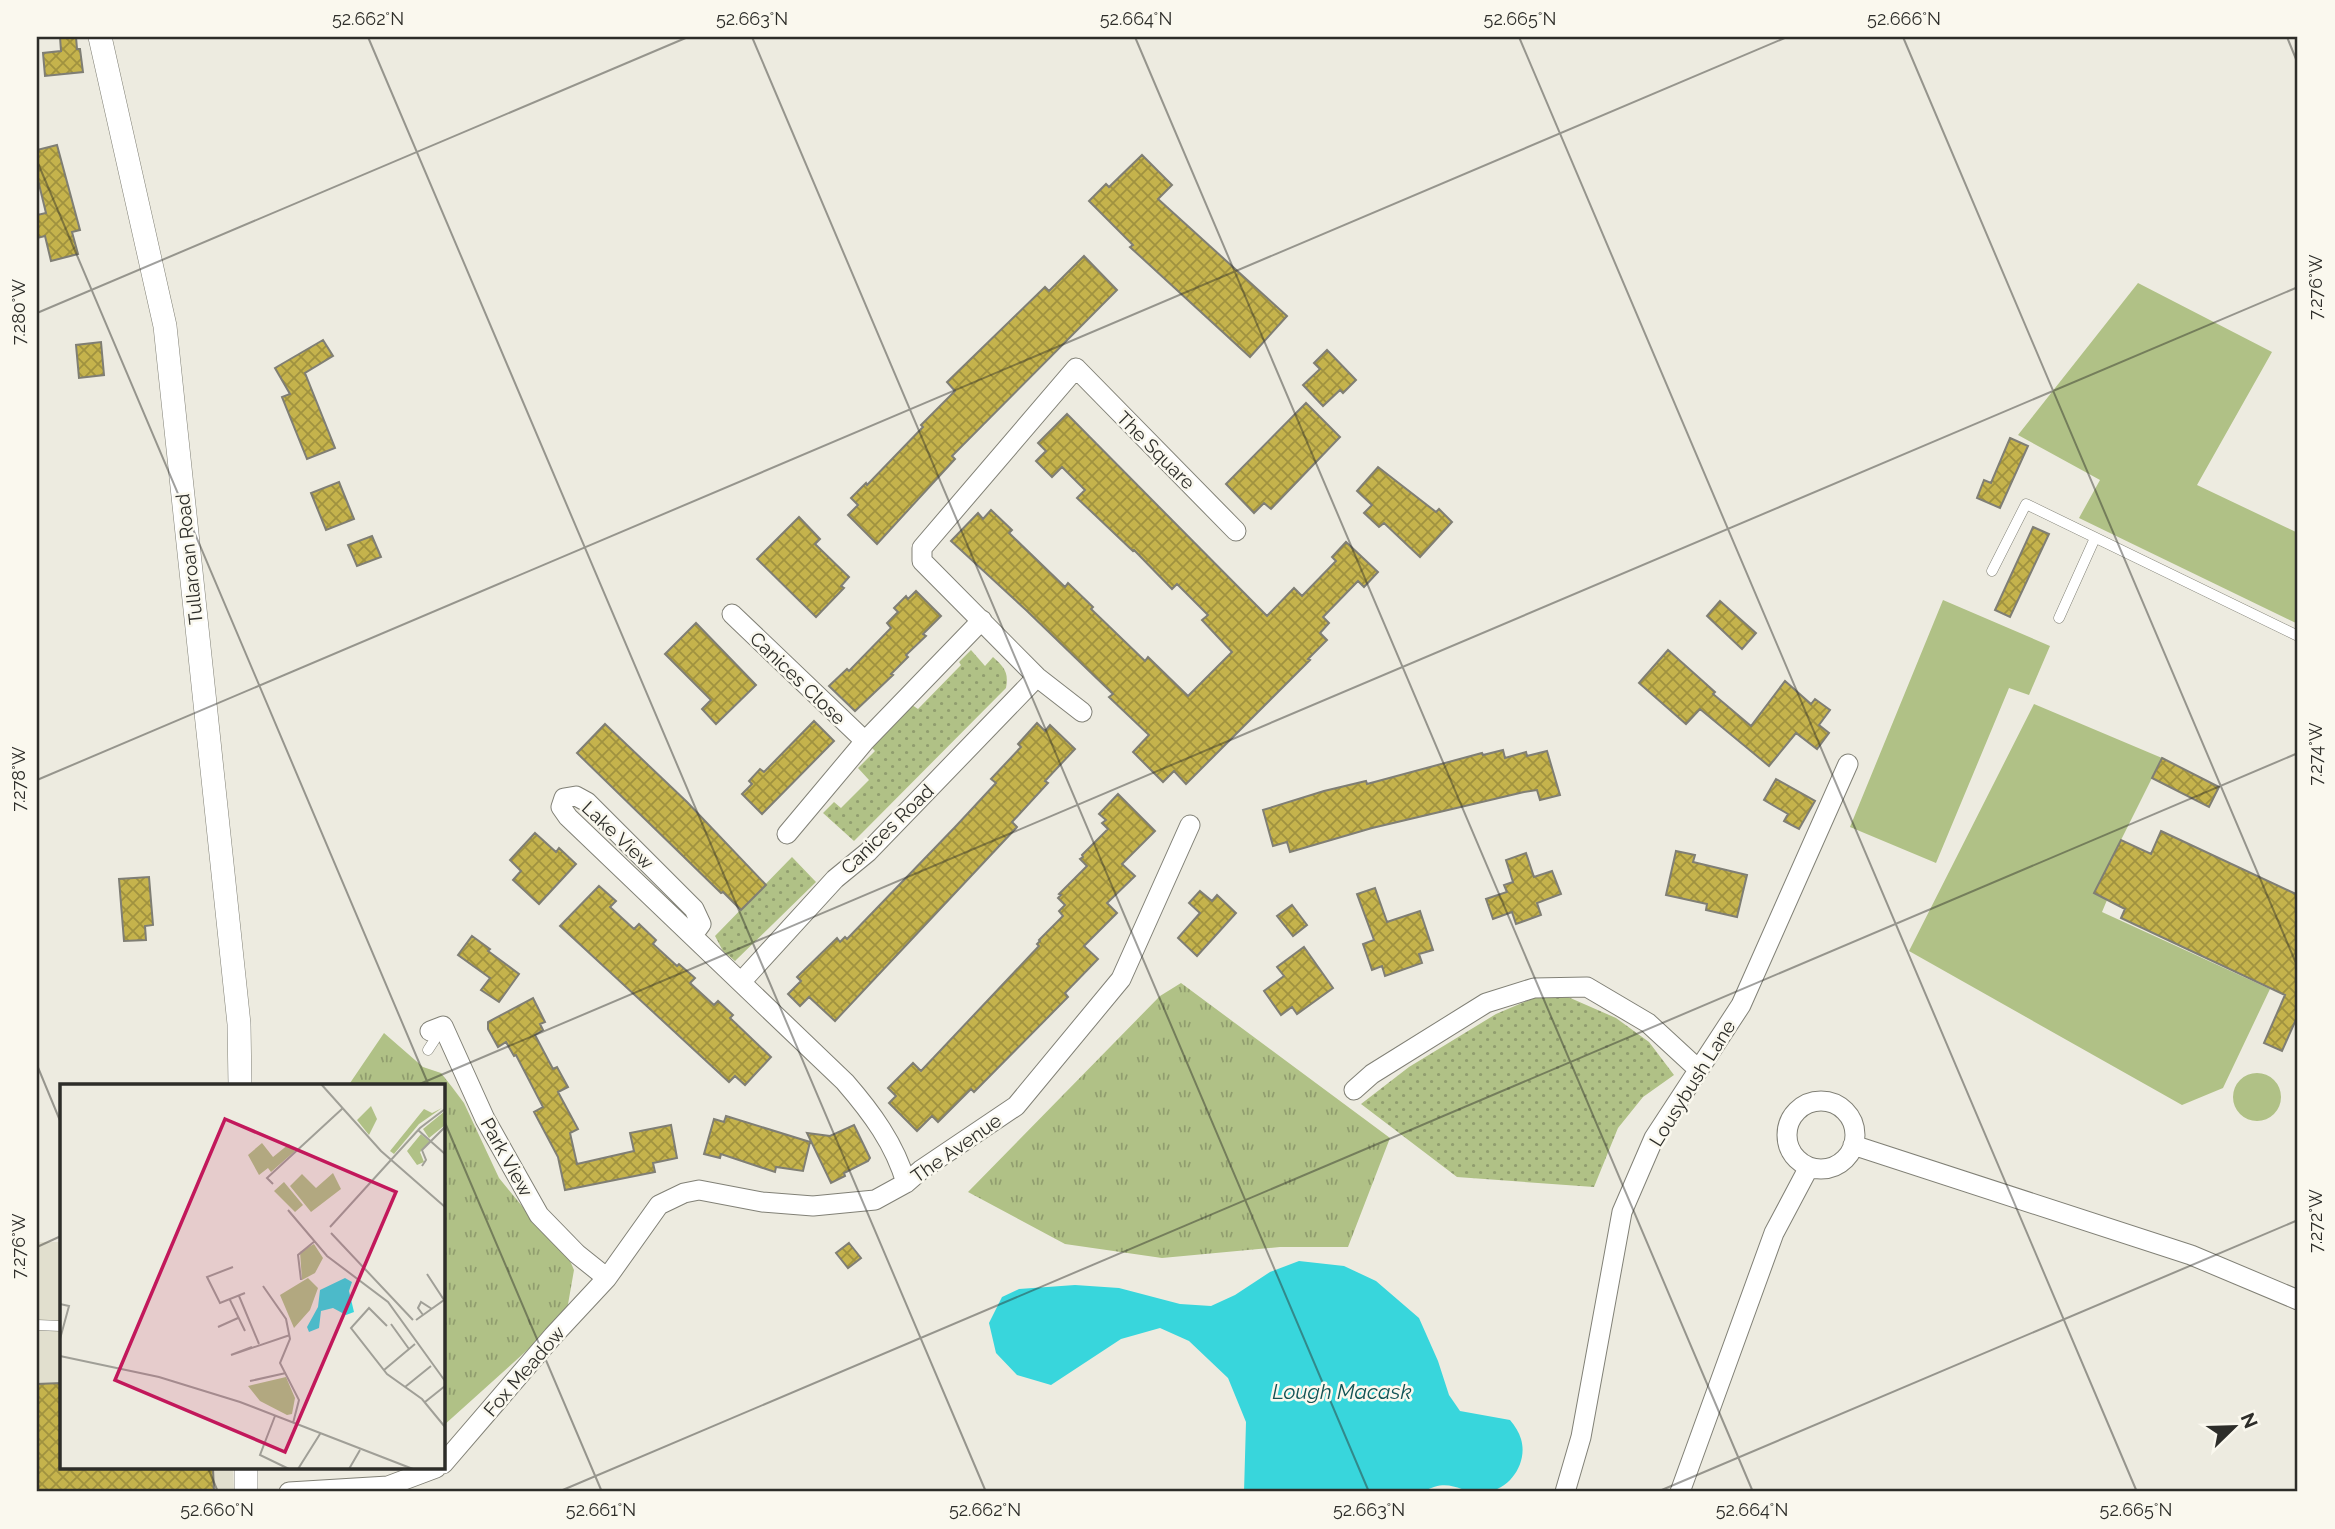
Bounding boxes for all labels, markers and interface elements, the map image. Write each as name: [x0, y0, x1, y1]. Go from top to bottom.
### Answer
text: 52.662°N: [332, 8, 404, 29]
text: 52.663°N: [716, 8, 788, 29]
text: 52.664°N: [1100, 8, 1172, 29]
text: 52.665°N: [1484, 8, 1556, 29]
text: 52.666°N: [1867, 8, 1941, 29]
text: 7.276°W: [2305, 254, 2326, 320]
text: 7.280°W: [8, 279, 29, 345]
street label: The Square: [1112, 406, 1200, 494]
street label: Tullaroan Road: [171, 492, 207, 626]
street label: Canices Close: [746, 627, 850, 729]
text: 7.274°W: [2305, 722, 2326, 786]
text: 7.278°W: [8, 746, 29, 812]
street label: Canices Road: [836, 780, 938, 878]
street label: Lake View: [578, 796, 659, 874]
street label: Lousybush Lane: [1644, 1016, 1740, 1150]
inset map: [60, 1084, 444, 1470]
street label: The Avenue: [907, 1109, 1005, 1187]
street label: Park View: [476, 1114, 538, 1201]
text: 7.272°W: [2305, 1189, 2326, 1253]
text: 7.276°W: [8, 1213, 29, 1279]
street label: Fox Meadow: [479, 1321, 569, 1421]
water label: Lough Macask: [1272, 1379, 1412, 1404]
north arrow: [2198, 1392, 2268, 1462]
text: N: [2237, 1409, 2263, 1431]
text: 52.660°N: [180, 1499, 254, 1520]
text: 52.661°N: [566, 1499, 636, 1520]
text: 52.662°N: [949, 1499, 1021, 1520]
text: 52.663°N: [1333, 1499, 1405, 1520]
text: 52.664°N: [1716, 1499, 1788, 1520]
text: 52.665°N: [2100, 1499, 2172, 1520]

